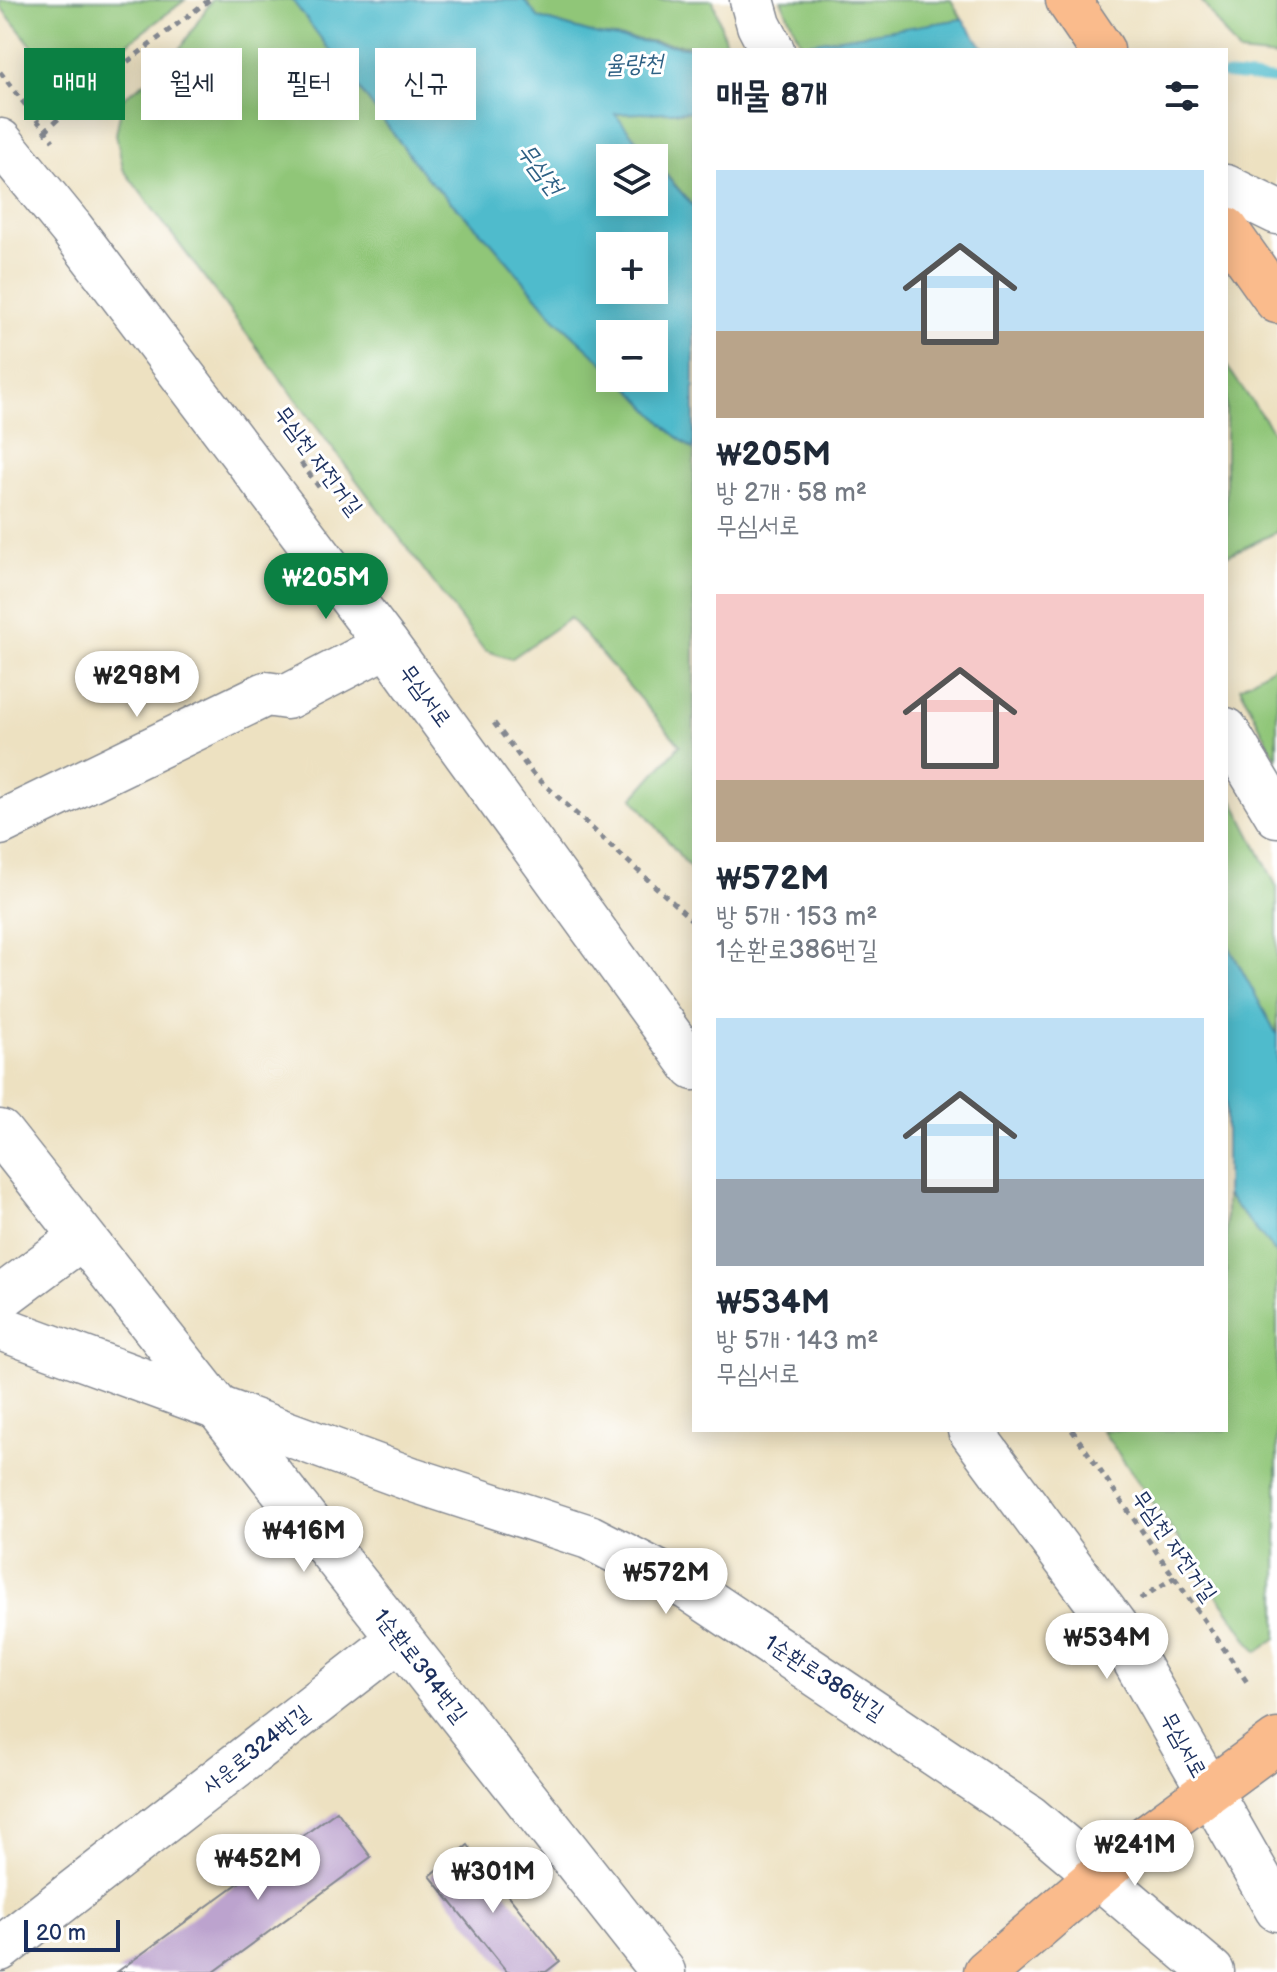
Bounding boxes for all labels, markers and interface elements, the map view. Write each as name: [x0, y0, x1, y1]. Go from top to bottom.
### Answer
chip: 매매: [24, 48, 125, 120]
chip: 월세: [141, 48, 242, 120]
chip: 필터: [258, 48, 359, 120]
chip: 신규: [375, 48, 476, 120]
water label: 율량천: [605, 48, 666, 80]
icon: filters: [1160, 74, 1204, 118]
text: 매물 8개: [716, 75, 828, 116]
water label: 무심천: [511, 137, 571, 203]
map controls: [596, 144, 668, 392]
button: layers: [596, 144, 668, 216]
icon: home: [888, 222, 1032, 366]
button: +: [596, 232, 668, 304]
button: −: [596, 320, 668, 392]
street label: 무심천 자전거길: [268, 401, 368, 521]
text: ₩205M: [716, 434, 831, 475]
text: 방 2개 · 58 m²: [716, 478, 867, 509]
text: 무심서로: [716, 511, 800, 542]
pin: ₩205M: [270, 553, 382, 621]
text: ₩205M: [282, 563, 370, 594]
icon: home: [888, 646, 1032, 790]
pin: ₩298M: [81, 651, 193, 719]
street label: 무심서로: [393, 659, 457, 733]
text: ₩298M: [93, 661, 181, 692]
text: ₩572M: [716, 858, 829, 899]
text: 방 5개 · 153 m²: [716, 902, 877, 933]
text: 1순환로386번길: [716, 935, 878, 966]
icon: home: [888, 1070, 1032, 1214]
text: ₩534M: [716, 1282, 830, 1323]
text: 방 5개 · 143 m²: [716, 1326, 878, 1357]
text: 무심서로: [716, 1359, 800, 1390]
street label: 무심천 자전거길: [1126, 1485, 1222, 1607]
pin: ₩416M: [248, 1506, 360, 1574]
text: ₩416M: [262, 1516, 346, 1547]
pin: ₩572M: [610, 1548, 722, 1616]
text: ₩572M: [623, 1558, 709, 1589]
street label: 1순환로394번길: [367, 1604, 473, 1728]
pin: ₩534M: [1051, 1613, 1163, 1681]
text: ₩534M: [1063, 1623, 1151, 1654]
street label: 1순환로386번길: [759, 1629, 889, 1727]
street label: 사운로324번길: [197, 1700, 315, 1800]
street label: 무심서로: [1154, 1707, 1212, 1783]
pin: ₩241M: [1079, 1820, 1191, 1888]
text: ₩241M: [1094, 1830, 1176, 1861]
pin: ₩452M: [202, 1834, 314, 1902]
text: ₩452M: [214, 1844, 302, 1875]
pin: ₩301M: [437, 1847, 549, 1915]
text: ₩301M: [451, 1857, 535, 1888]
scale bar: [24, 1916, 120, 1952]
text: 20 m: [36, 1920, 86, 1947]

